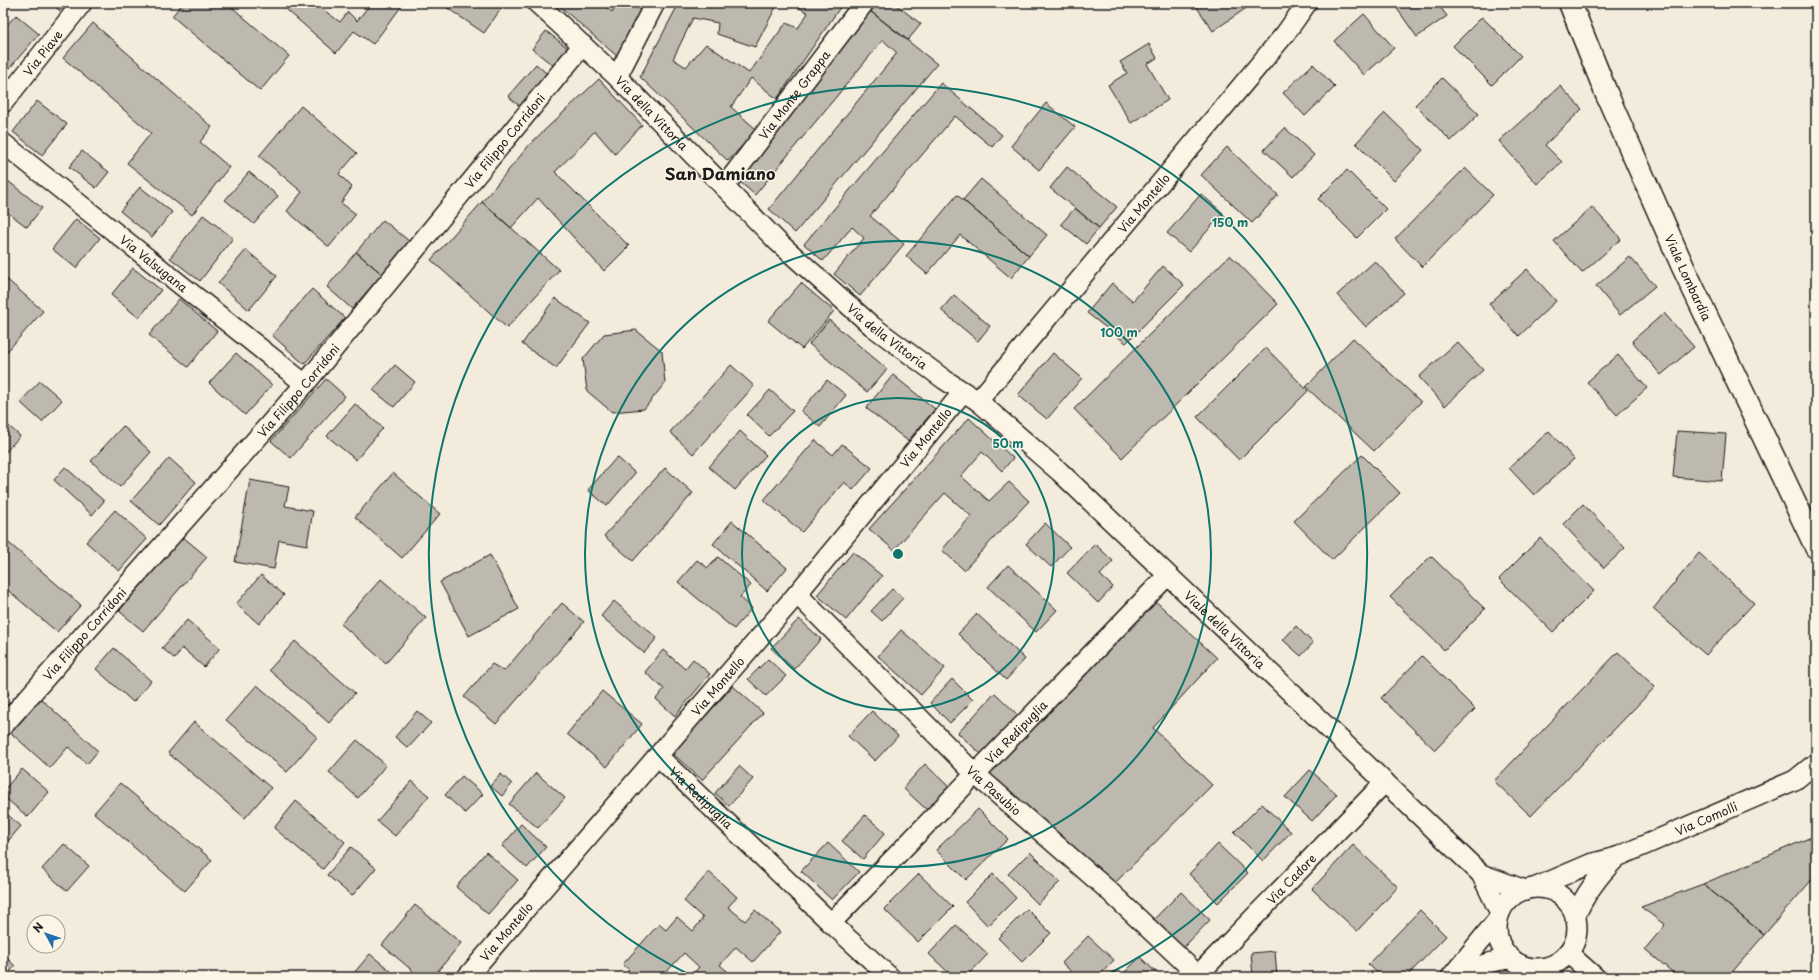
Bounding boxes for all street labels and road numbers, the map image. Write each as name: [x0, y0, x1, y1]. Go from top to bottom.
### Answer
street label: Via Piave: [19, 26, 67, 80]
street label: Via Monte Grappa: [754, 46, 834, 143]
street label: Via della Vittoria: [611, 72, 693, 154]
street label: Via Filippo Corridoni: [460, 89, 549, 192]
street label: Via Montello: [1113, 169, 1174, 237]
street label: Via Valsugana: [116, 231, 192, 296]
street label: Viale Lombardia: [1661, 231, 1716, 324]
street label: Via della Vittoria: [843, 299, 932, 373]
street label: Via Filippo Corridoni: [253, 340, 344, 441]
street label: Via Montello: [895, 403, 956, 472]
street label: Via Filippo Corridoni: [38, 583, 130, 684]
street label: Viale della Vittoria: [1180, 586, 1270, 673]
street label: Via Montello: [687, 652, 749, 720]
street label: Via Redipuglia: [981, 696, 1052, 768]
street label: Via Pasubio: [962, 761, 1025, 820]
street label: Via Redipuglia: [665, 763, 738, 833]
street label: Via Comolli: [1672, 797, 1740, 840]
street label: Via Cadore: [1262, 849, 1320, 908]
street label: Via Montello: [476, 898, 537, 965]

